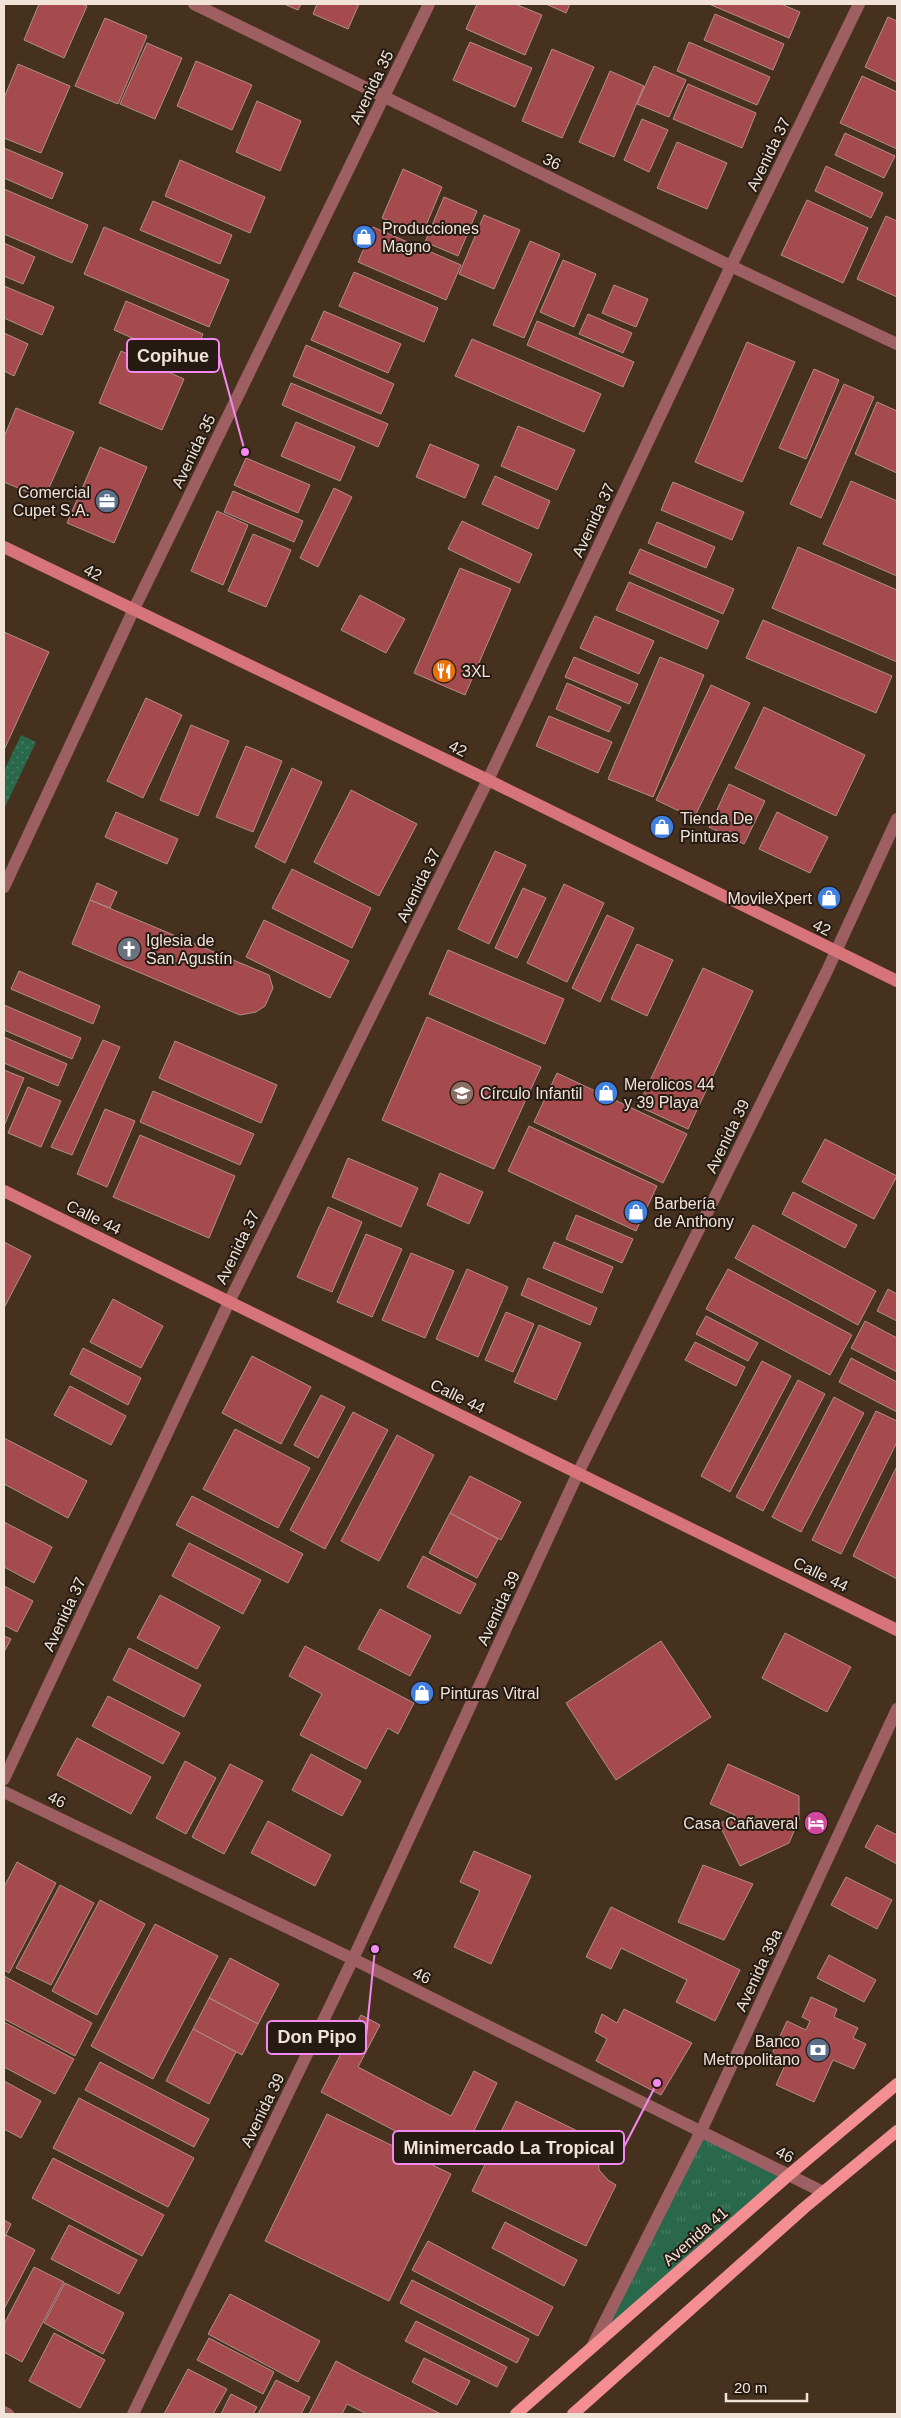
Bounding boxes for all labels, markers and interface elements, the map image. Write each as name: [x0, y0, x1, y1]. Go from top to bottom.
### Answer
street label: Avenida 35: [346, 48, 397, 127]
street label: Avenida 37: [743, 115, 794, 194]
street label: 36: [540, 150, 564, 173]
place label: Producciones Magno: [382, 220, 479, 255]
shop icon: Producciones Magno: [351, 224, 377, 250]
callout: Copihue: [127, 339, 219, 372]
text: Copihue: [137, 346, 209, 366]
street label: Avenida 35: [168, 412, 219, 491]
street label: Avenida 37: [569, 480, 618, 560]
place label: Comercial Cupet S.A.: [13, 484, 90, 519]
office icon: Comercial Cupet S.A.: [94, 488, 120, 514]
street label: 42: [81, 561, 105, 584]
restaurant icon: 3XL: [431, 658, 457, 684]
place label: 3XL: [462, 663, 491, 680]
street label: 42: [446, 737, 470, 760]
place label: Tienda De Pinturas: [680, 810, 753, 845]
shop icon: Tienda De Pinturas: [649, 814, 675, 840]
street label: Avenida 37: [393, 846, 444, 925]
shop icon: MovileXpert: [816, 885, 842, 911]
place label: MovileXpert: [728, 890, 813, 907]
street label: 42: [810, 916, 834, 939]
place label: Iglesia de San Agustín: [146, 932, 232, 967]
church icon: Iglesia de San Agustín: [116, 936, 142, 962]
place label: Merolicos 44 y 39 Playa: [624, 1076, 715, 1111]
school or university icon: Círculo Infantil: [449, 1080, 475, 1106]
shop icon: Merolicos 44 y 39 Playa: [593, 1080, 619, 1106]
place label: Círculo Infantil: [480, 1085, 582, 1102]
street label: Avenida 39: [702, 1097, 753, 1176]
place label: Barbería de Anthony: [654, 1195, 734, 1230]
street label: Calle 44: [64, 1197, 124, 1238]
shop icon: Barbería de Anthony: [623, 1199, 649, 1225]
street label: Avenida 37: [212, 1208, 263, 1287]
street label: Calle 44: [428, 1376, 488, 1417]
street label: Calle 44: [791, 1554, 851, 1595]
street label: Avenida 39: [474, 1568, 523, 1648]
street label: Avenida 37: [40, 1574, 89, 1654]
shop icon: Pinturas Vitral: [409, 1680, 435, 1706]
place label: Pinturas Vitral: [440, 1685, 539, 1702]
street label: 46: [45, 1788, 69, 1811]
hotel icon: Casa Cañaveral: [803, 1810, 829, 1836]
place label: Casa Cañaveral: [683, 1815, 798, 1832]
street label: Avenida 39a: [732, 1926, 785, 2014]
street label: 46: [410, 1964, 434, 1987]
callout: Don Pipo: [267, 2021, 366, 2054]
text: Don Pipo: [278, 2027, 357, 2047]
place label: Banco Metropolitano: [703, 2033, 800, 2068]
bank icon: Banco Metropolitano: [805, 2037, 831, 2063]
street label: Avenida 39: [237, 2071, 288, 2150]
callout: Minimercado La Tropical: [393, 2131, 624, 2164]
text: Minimercado La Tropical: [403, 2138, 615, 2158]
street label: 46: [773, 2143, 797, 2166]
street label: Avenida 41: [660, 2204, 731, 2269]
scale bar: [726, 2370, 807, 2402]
text: 20 m: [734, 2379, 767, 2396]

